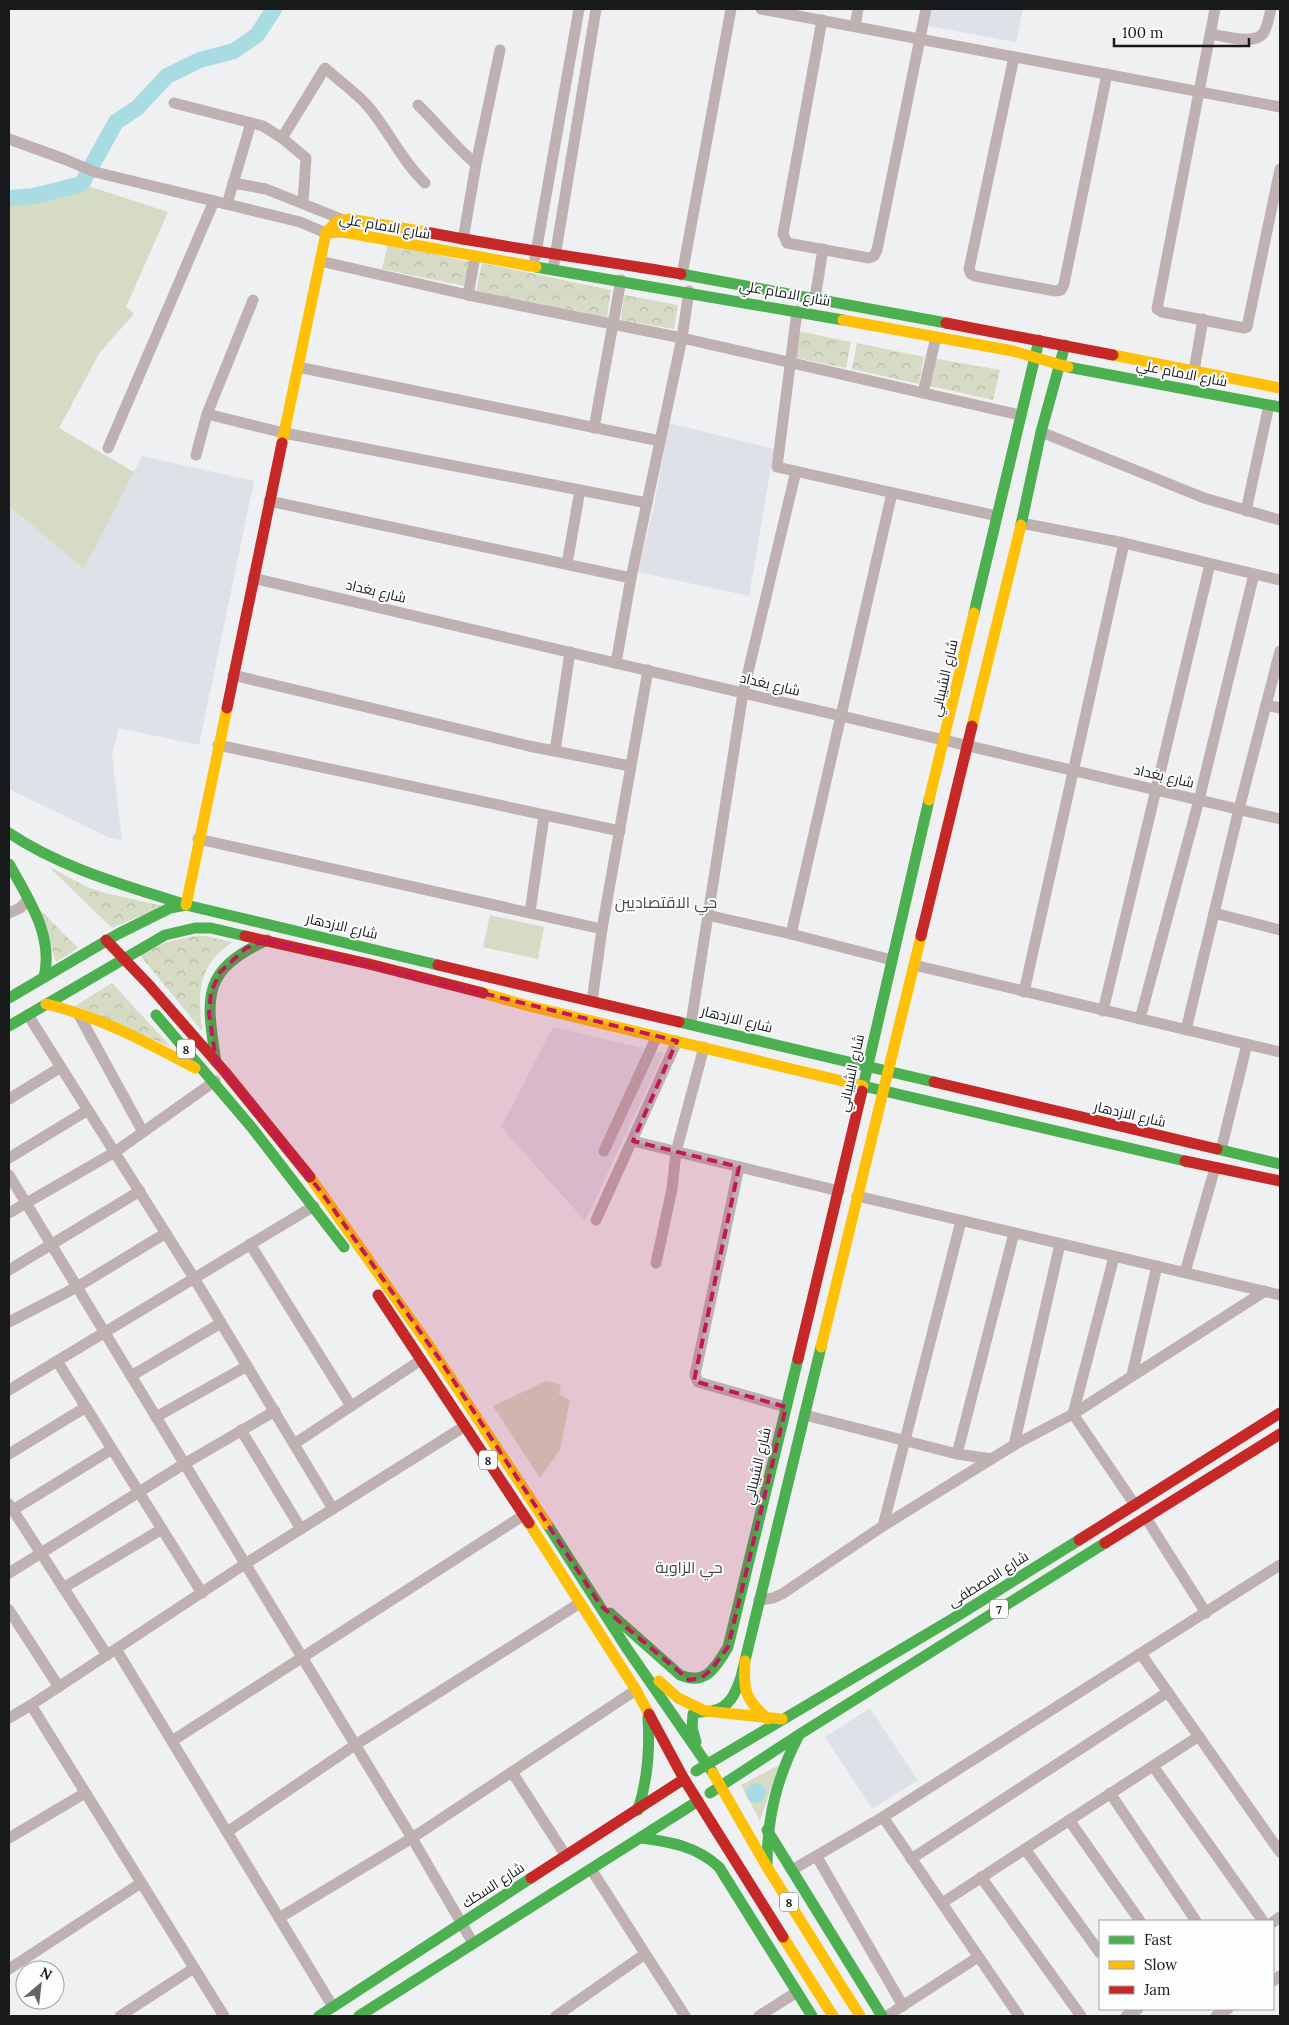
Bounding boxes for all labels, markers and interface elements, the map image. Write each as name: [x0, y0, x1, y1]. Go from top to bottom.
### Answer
scale bar: [1114, 15, 1249, 47]
text: 100 m: [1122, 23, 1163, 42]
street label: شارع الامام علي: [338, 209, 432, 246]
street label: شارع الامام علي: [738, 276, 832, 313]
street label: شارع الامام علي: [1134, 355, 1229, 394]
street label: شارع بغداد: [344, 575, 408, 607]
street label: شارع الشيباني: [926, 638, 965, 719]
street label: شارع بغداد: [738, 668, 802, 700]
street label: شارع بغداد: [1132, 760, 1196, 792]
district label: حي الاقتصاديين: [615, 892, 717, 916]
street label: شارع الازدهار: [303, 909, 380, 943]
street label: شارع الازدهار: [698, 1001, 775, 1037]
street label: شارع الشيباني: [834, 1033, 871, 1114]
road number: 8: [177, 1040, 195, 1058]
street label: شارع الازدهار: [1091, 1097, 1168, 1131]
street label: شارع الشيباني: [739, 1426, 778, 1507]
road number: 8: [479, 1450, 497, 1470]
street label: شارع المصطفى: [944, 1547, 1032, 1611]
district label: حي الزاوية: [655, 1557, 723, 1581]
road number: 7: [990, 1600, 1008, 1618]
street label: شارع السكك: [458, 1858, 528, 1912]
road number: 8: [780, 1892, 798, 1911]
legend: [1099, 1920, 1274, 2010]
text: Fast: [1144, 1930, 1172, 1949]
text: Slow: [1144, 1955, 1177, 1974]
north arrow: [15, 1960, 65, 2010]
text: N: [37, 1963, 55, 1984]
text: Jam: [1143, 1980, 1171, 1999]

